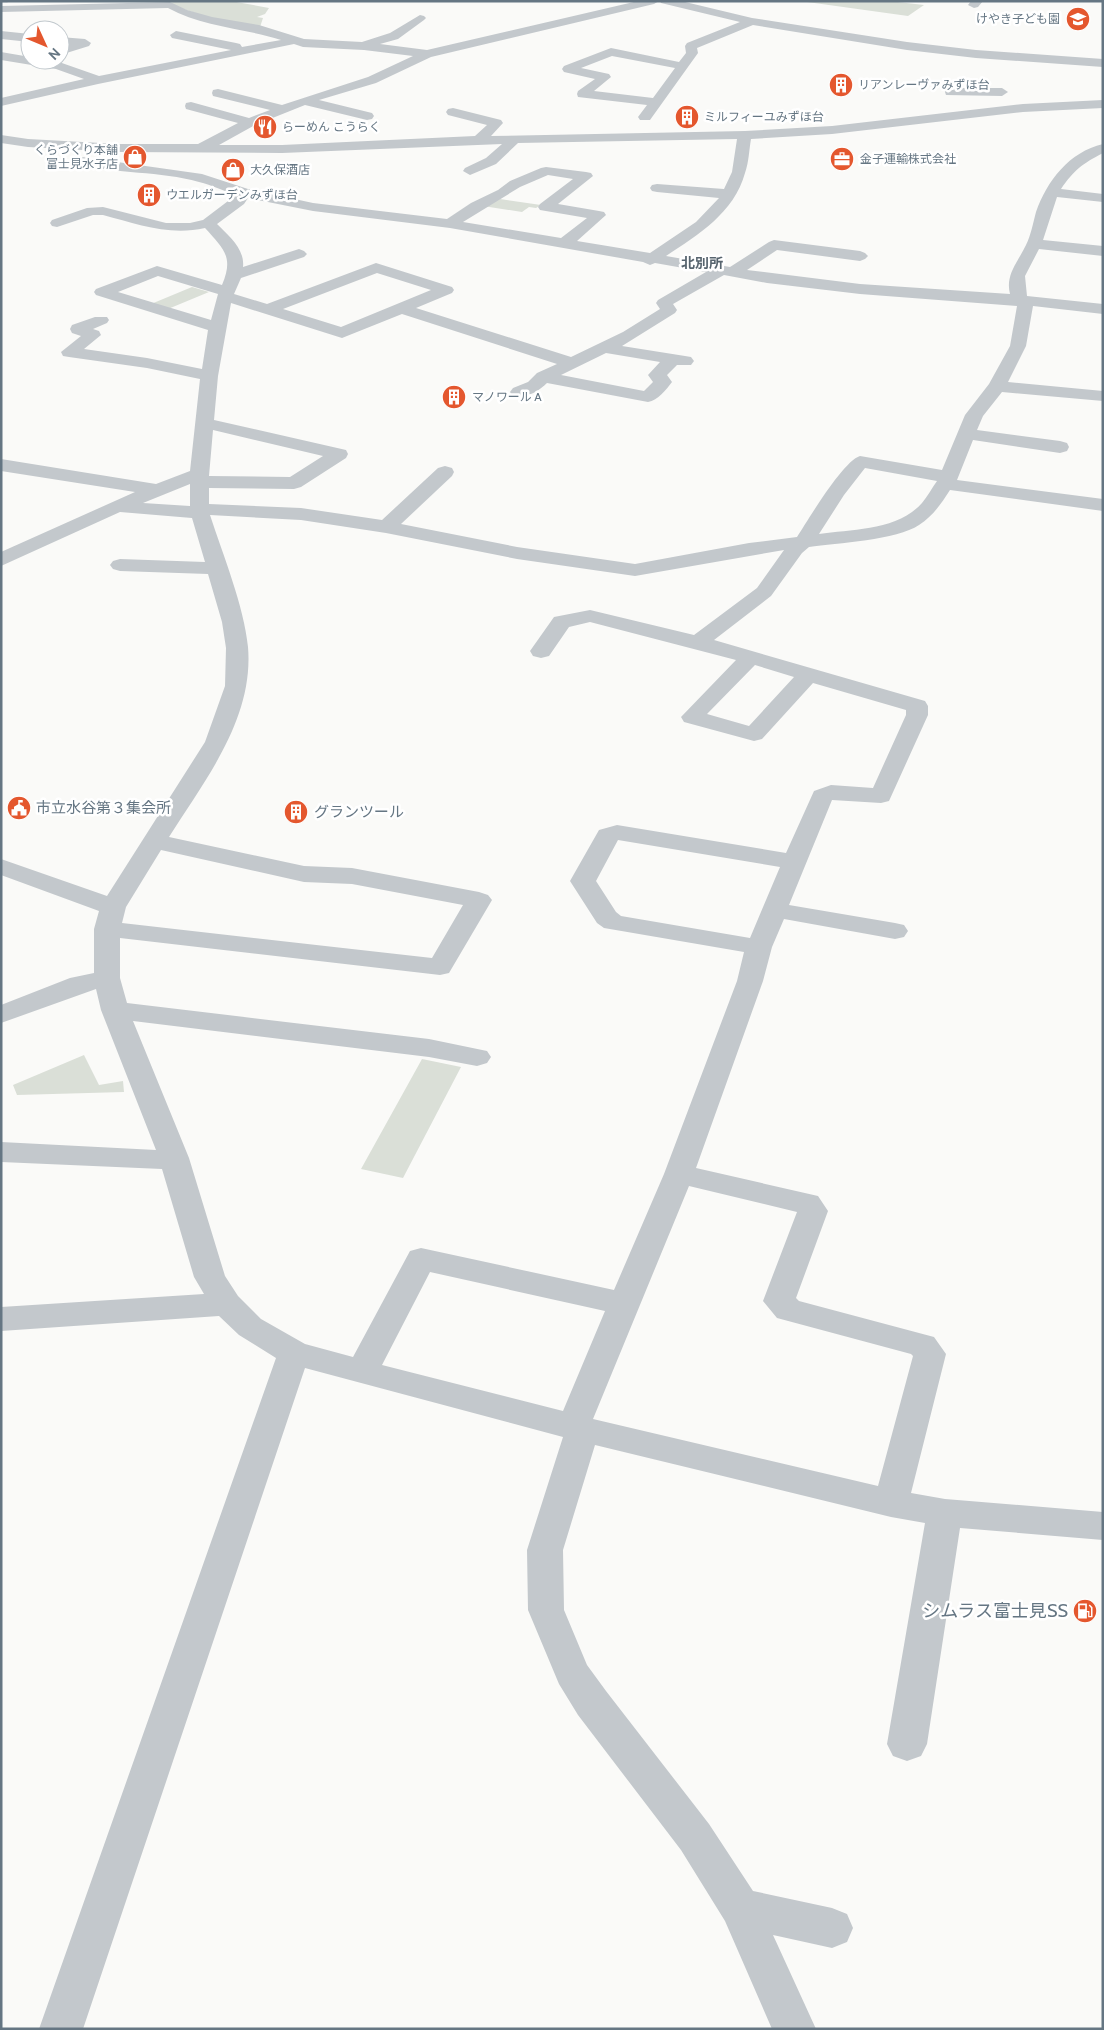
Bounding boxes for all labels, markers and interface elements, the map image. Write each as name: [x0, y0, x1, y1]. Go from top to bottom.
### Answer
school or university icon: けやき子ども園: [1065, 6, 1091, 32]
place label: けやき子ども園: [976, 11, 1060, 26]
north arrow: [20, 20, 70, 70]
text: N: [44, 44, 64, 64]
building icon: リアンレーヴァみずほ台: [828, 72, 854, 98]
place label: リアンレーヴァみずほ台: [858, 77, 990, 92]
building icon: ミルフィーユみずほ台: [674, 104, 700, 130]
place label: ミルフィーユみずほ台: [704, 109, 824, 124]
restaurant icon: らーめん こうらく: [252, 114, 278, 140]
place label: らーめん こうらく: [282, 119, 381, 134]
place label: くらづくり本舗 富士見水子店: [34, 142, 118, 171]
shop icon: くらづくり本舗 富士見水子店: [122, 144, 148, 170]
office icon: 金子運輸株式会社: [829, 146, 855, 172]
place label: 金子運輸株式会社: [860, 151, 956, 166]
shop icon: 大久保酒店: [220, 157, 246, 183]
place label: 大久保酒店: [250, 162, 310, 177]
building icon: ウエルガーデンみずほ台: [136, 182, 162, 208]
place label: ウエルガーデンみずほ台: [166, 187, 298, 202]
district label: 北別所: [681, 254, 723, 272]
building icon: マノワール A: [441, 384, 467, 410]
place label: マノワール A: [472, 389, 542, 404]
public building icon: 市立水谷第３集会所: [6, 795, 32, 821]
place label: 市立水谷第３集会所: [36, 799, 171, 817]
building icon: グランツール: [283, 799, 309, 825]
place label: グランツール: [314, 803, 404, 821]
fuel station icon: シムラス富士見SS: [1072, 1598, 1098, 1624]
place label: シムラス富士見SS: [922, 1600, 1068, 1622]

